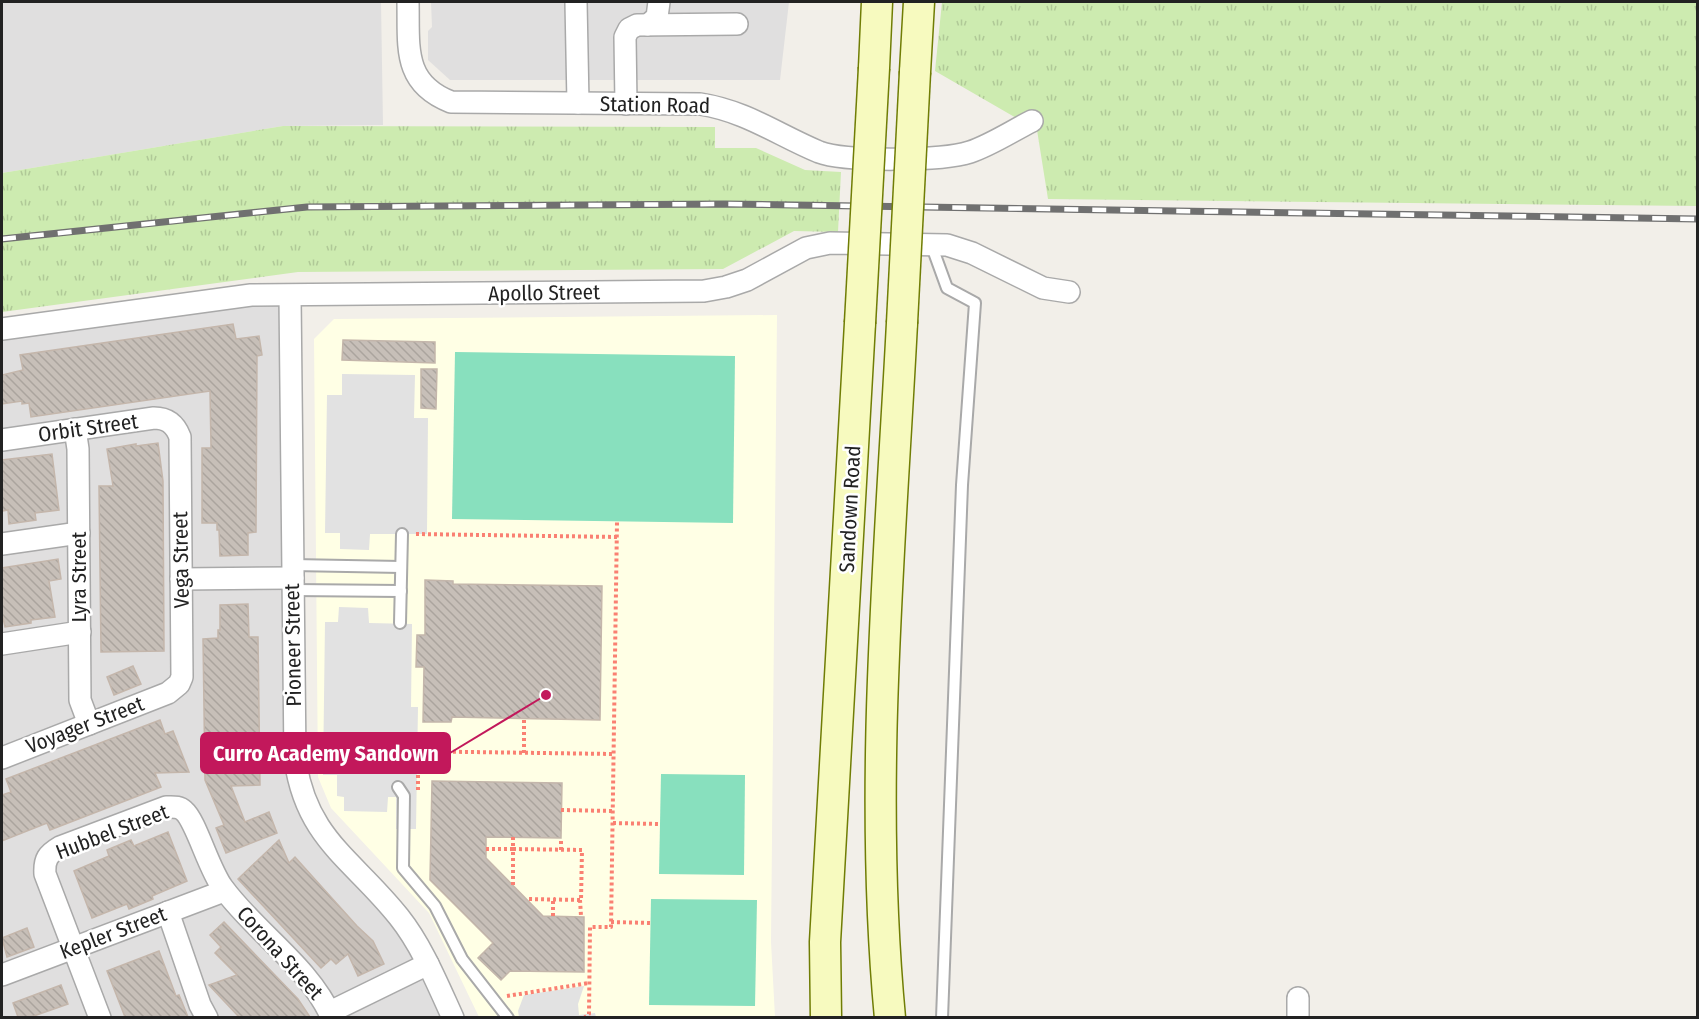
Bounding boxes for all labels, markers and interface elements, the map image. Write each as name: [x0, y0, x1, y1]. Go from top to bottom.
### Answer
street label: Station Road: [600, 91, 710, 119]
street label: Apollo Street: [488, 279, 600, 307]
street label: Orbit Street: [36, 408, 140, 448]
street label: Sandown Road: [834, 445, 866, 573]
street label: Vega Street: [167, 511, 195, 609]
street label: Lyra Street: [66, 531, 92, 622]
street label: Pioneer Street: [279, 583, 307, 707]
street label: Voyager Street: [22, 691, 148, 759]
callout: Curro Academy Sandown: [201, 733, 450, 773]
text: Curro Academy Sandown: [213, 740, 439, 767]
street label: Hubbel Street: [52, 799, 172, 865]
street label: Kepler Street: [56, 901, 170, 965]
street label: Corona Street: [231, 901, 329, 1005]

